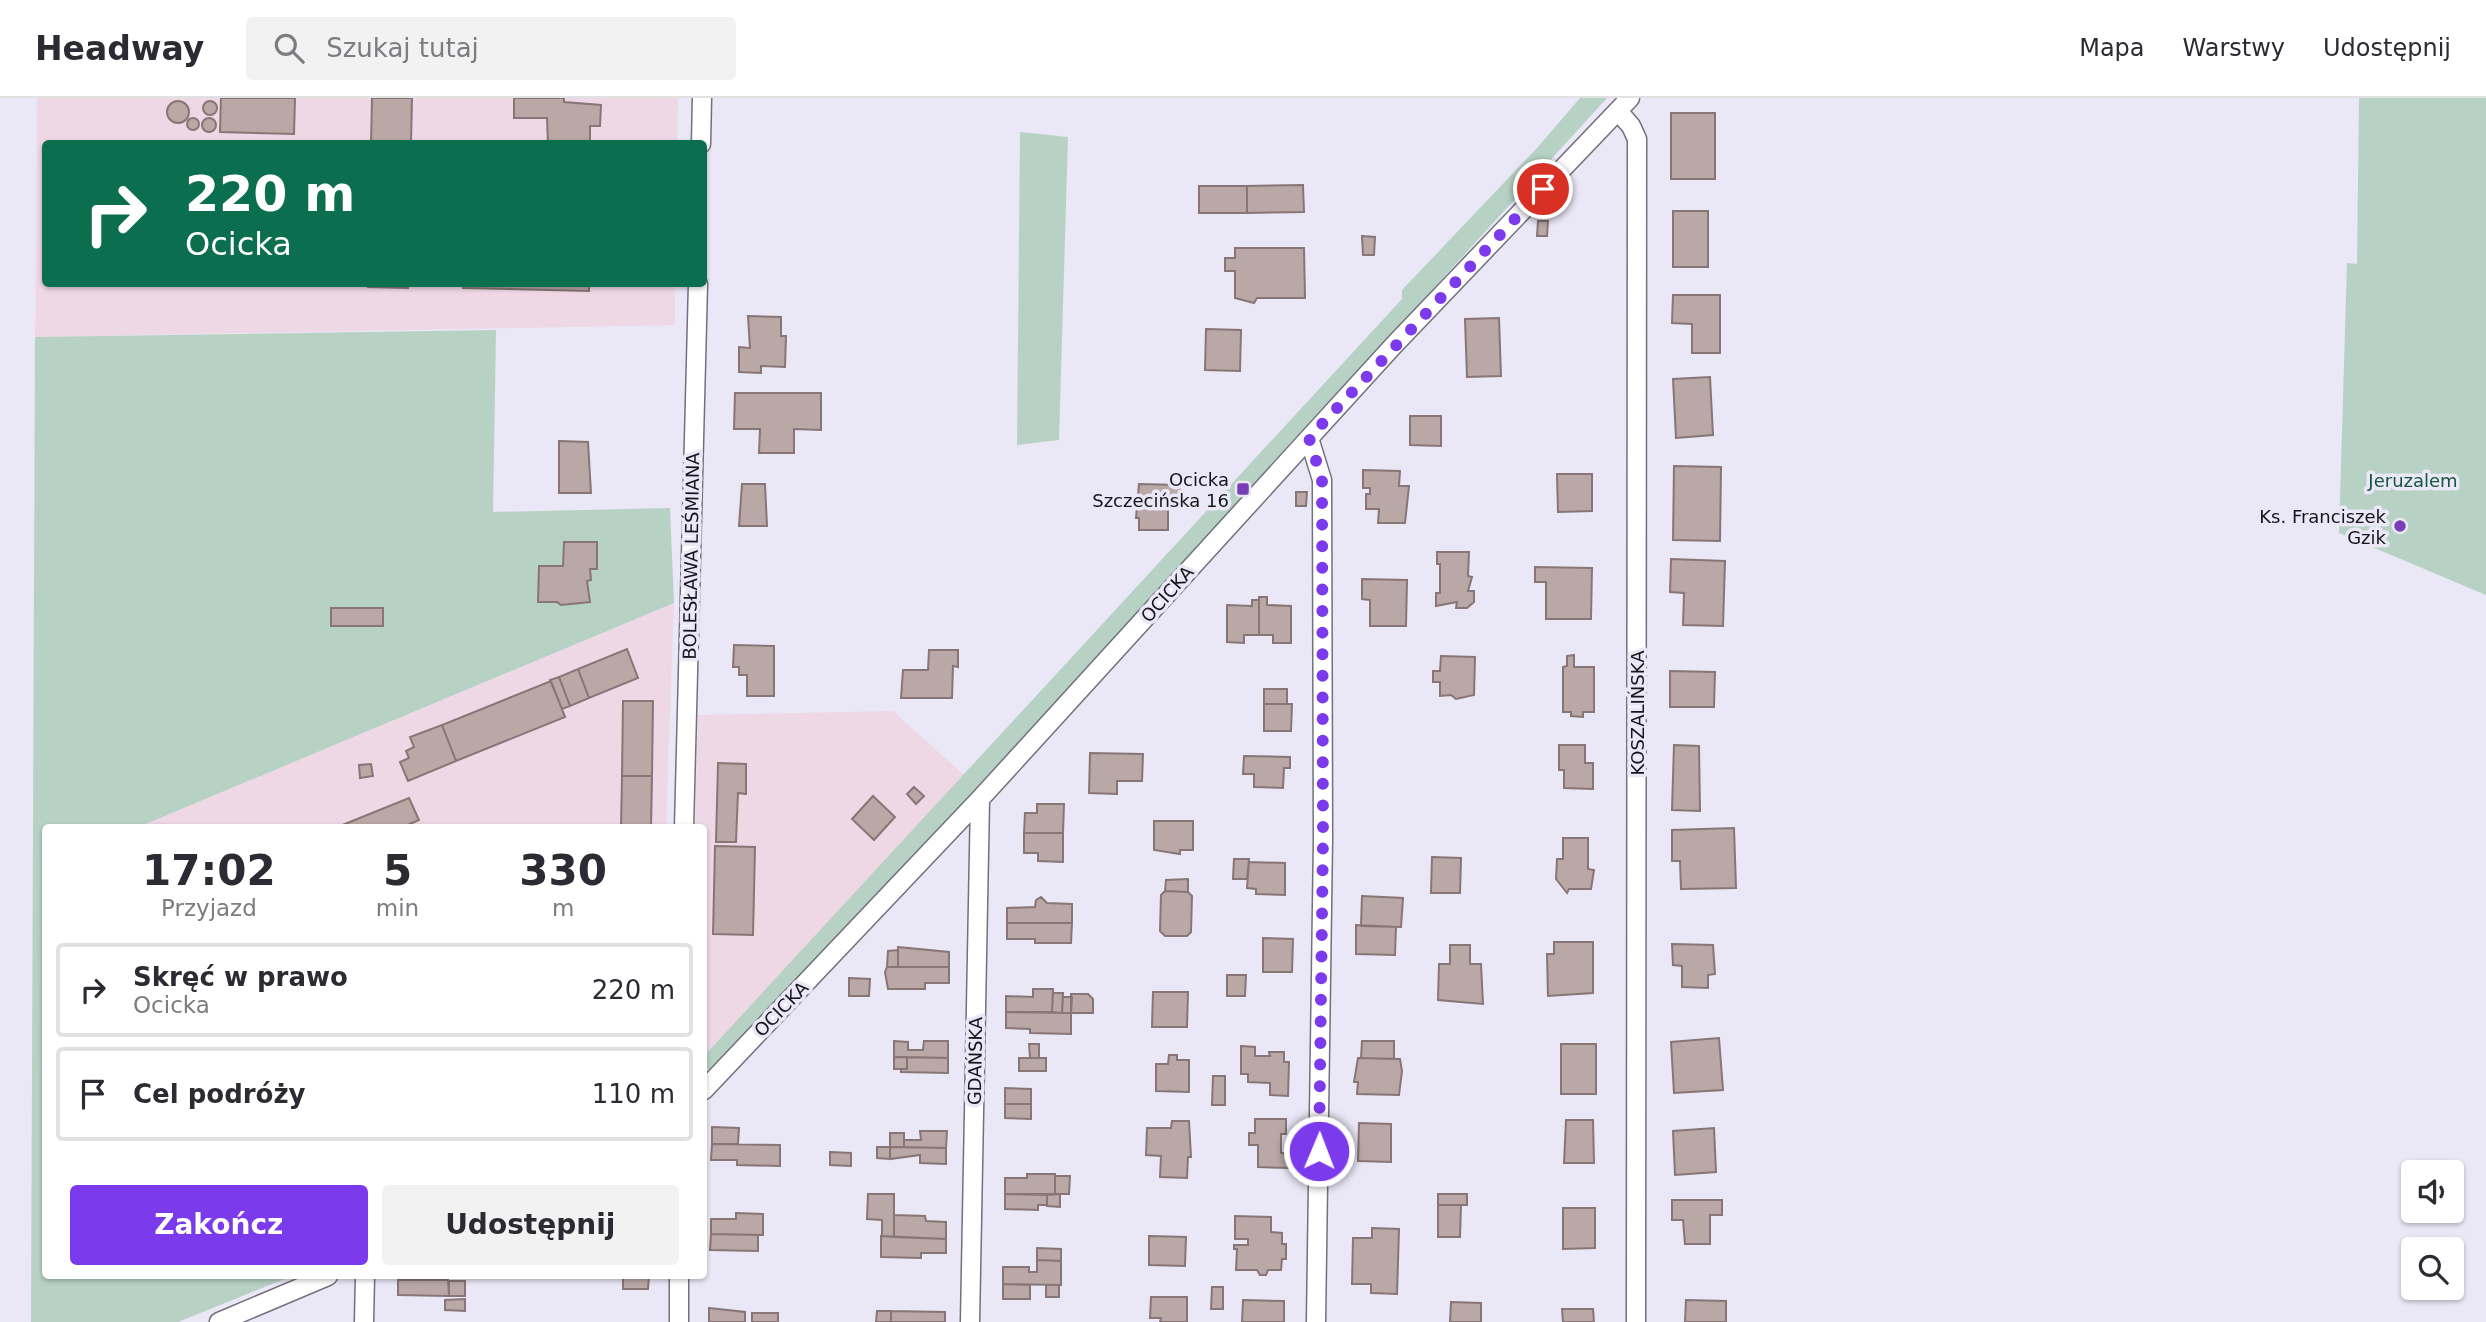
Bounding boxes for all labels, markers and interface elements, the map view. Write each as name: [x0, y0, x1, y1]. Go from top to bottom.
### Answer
search box: [246, 17, 736, 80]
text: Headway: [35, 29, 204, 68]
icon: search: [270, 29, 308, 67]
text: Szukaj tutaj: [326, 33, 479, 63]
text: Mapa: [2079, 34, 2145, 62]
text: Warstwy: [2183, 34, 2285, 62]
text: Udostępnij: [2323, 34, 2451, 62]
pin: [1513, 159, 1573, 219]
text: 220 m: [185, 166, 355, 223]
icon: right: [70, 168, 161, 259]
icon: arrive: [1524, 170, 1562, 208]
text: Ocicka: [185, 225, 292, 263]
street label: BOLESŁAWA LEŚMIANA: [679, 452, 703, 660]
place label: Ocicka Szczecińska 16: [1092, 469, 1229, 511]
park label: Jeruzalem: [2367, 470, 2458, 491]
marker: Ocicka Szczecińska 16: [1235, 481, 1251, 497]
place label: Ks. Franciszek Gzik: [2259, 506, 2387, 548]
marker: Ks. Franciszek Gzik: [2392, 518, 2408, 534]
street label: OCICKA: [1136, 561, 1198, 626]
street label: KOSZALIŃSKA: [1627, 650, 1648, 776]
text: 17:02: [142, 846, 276, 895]
text: 5: [383, 846, 412, 895]
text: 330: [519, 846, 607, 895]
text: Przyjazd: [161, 895, 257, 921]
text: min: [376, 895, 419, 921]
text: m: [552, 895, 574, 921]
text: Skręć w prawo: [133, 962, 348, 992]
icon: right: [74, 971, 112, 1009]
text: 220 m: [592, 975, 675, 1005]
street label: OCICKA: [750, 977, 813, 1041]
text: Ocicka: [133, 992, 210, 1018]
street label: GDAŃSKA: [964, 1016, 986, 1105]
icon: arrive: [74, 1075, 112, 1113]
text: Cel podróży: [133, 1079, 306, 1109]
text: 110 m: [592, 1079, 675, 1109]
position arrow: [1282, 1114, 1356, 1188]
map controls: [2401, 1160, 2464, 1300]
button: sound: [2401, 1160, 2464, 1223]
button: Zakończ: [70, 1185, 368, 1265]
button: Udostępnij: [382, 1185, 679, 1265]
button: search: [2401, 1237, 2464, 1300]

